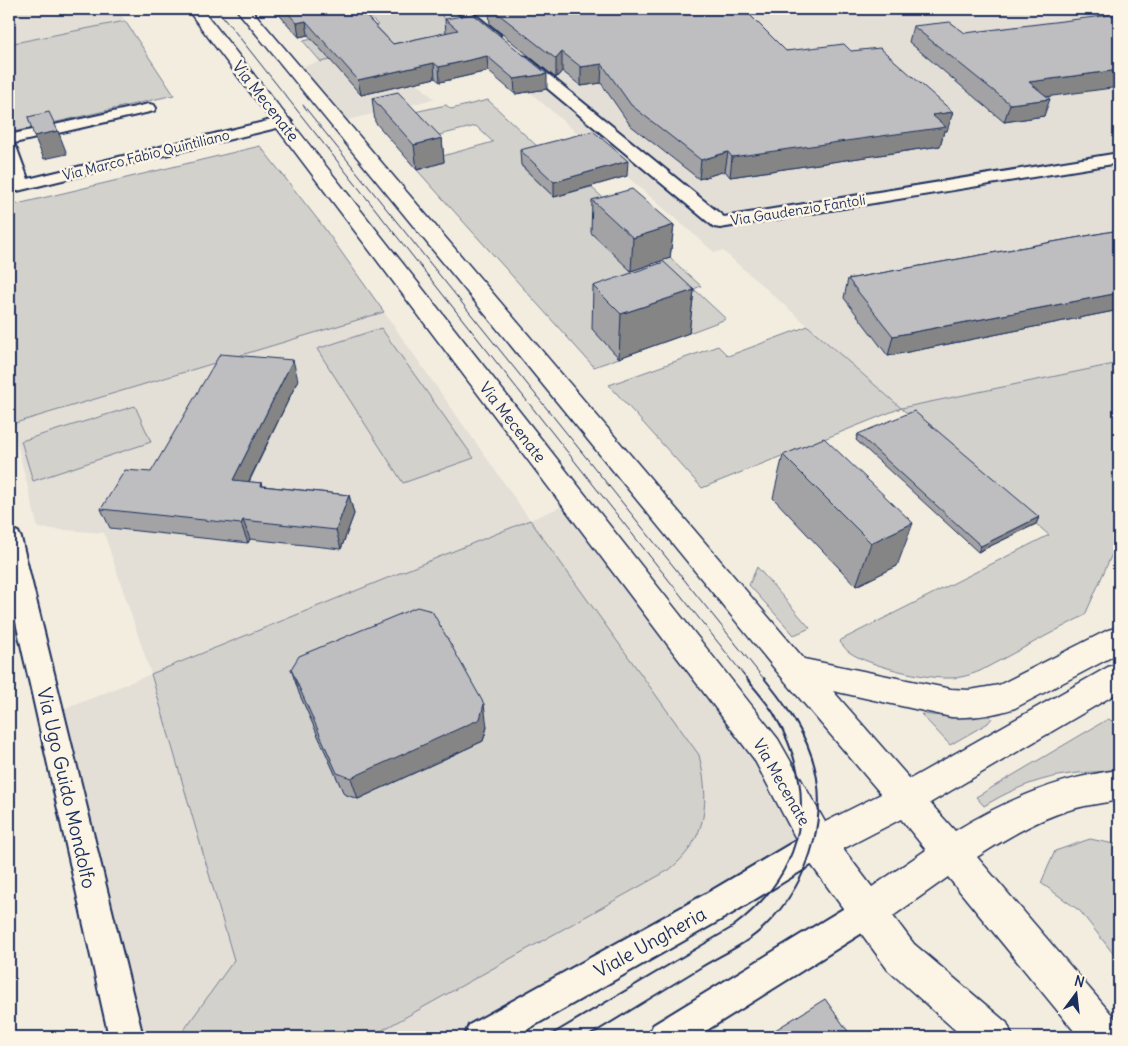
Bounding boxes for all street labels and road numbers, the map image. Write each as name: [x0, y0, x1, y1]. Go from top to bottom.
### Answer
street label: Via Mecenate: [228, 57, 304, 145]
street label: Via Marco Fabio Quintiliano: [61, 125, 232, 184]
street label: Via Gaudenzio Fantoli: [729, 190, 867, 230]
street label: Via Mecenate: [475, 378, 551, 466]
street label: Via Ugo Guido Mondolfo: [32, 685, 102, 891]
street label: Via Mecenate: [749, 735, 815, 829]
street label: Viale Ungheria: [590, 901, 710, 983]

